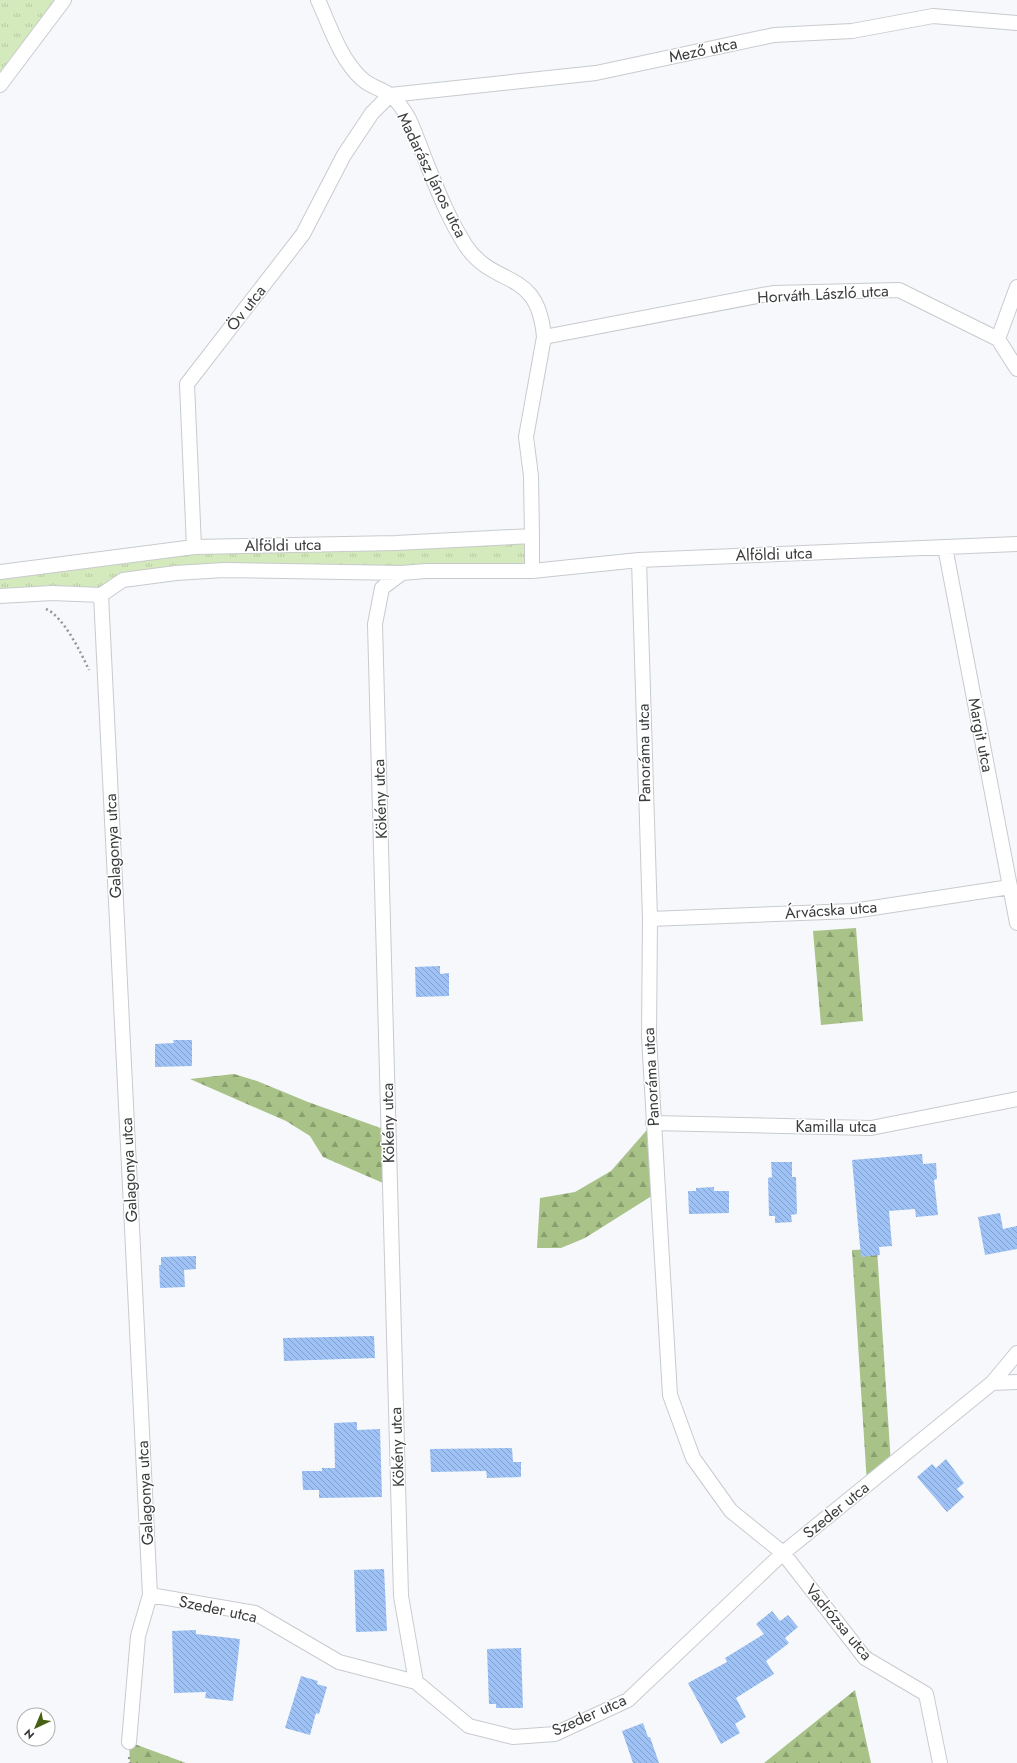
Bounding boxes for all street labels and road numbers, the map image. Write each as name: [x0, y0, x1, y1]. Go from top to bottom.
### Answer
street label: Mező utca: [667, 32, 739, 68]
street label: Madarász János utca: [392, 108, 472, 242]
street label: Horváth László utca: [757, 279, 889, 309]
street label: Öv utca: [221, 280, 271, 336]
street label: Alföldi utca: [244, 533, 322, 557]
street label: Alföldi utca: [735, 541, 813, 567]
street label: Margit utca: [963, 696, 999, 774]
street label: Panoráma utca: [632, 703, 656, 803]
street label: Kökény utca: [367, 759, 393, 839]
street label: Galagonya utca: [99, 793, 127, 899]
street label: Árvácska utca: [784, 895, 878, 925]
street label: Panoráma utca: [637, 1027, 665, 1127]
street label: Kökény utca: [376, 1083, 400, 1163]
street label: Kamilla utca: [796, 1115, 876, 1138]
street label: Galagonya utca: [115, 1117, 143, 1223]
street label: Kökény utca: [384, 1407, 410, 1487]
street label: Galagonya utca: [131, 1440, 159, 1546]
street label: Szeder utca: [798, 1476, 874, 1544]
street label: Vadrózsa utca: [800, 1579, 878, 1665]
street label: Szeder utca: [177, 1589, 259, 1629]
street label: Szeder utca: [548, 1688, 630, 1742]

